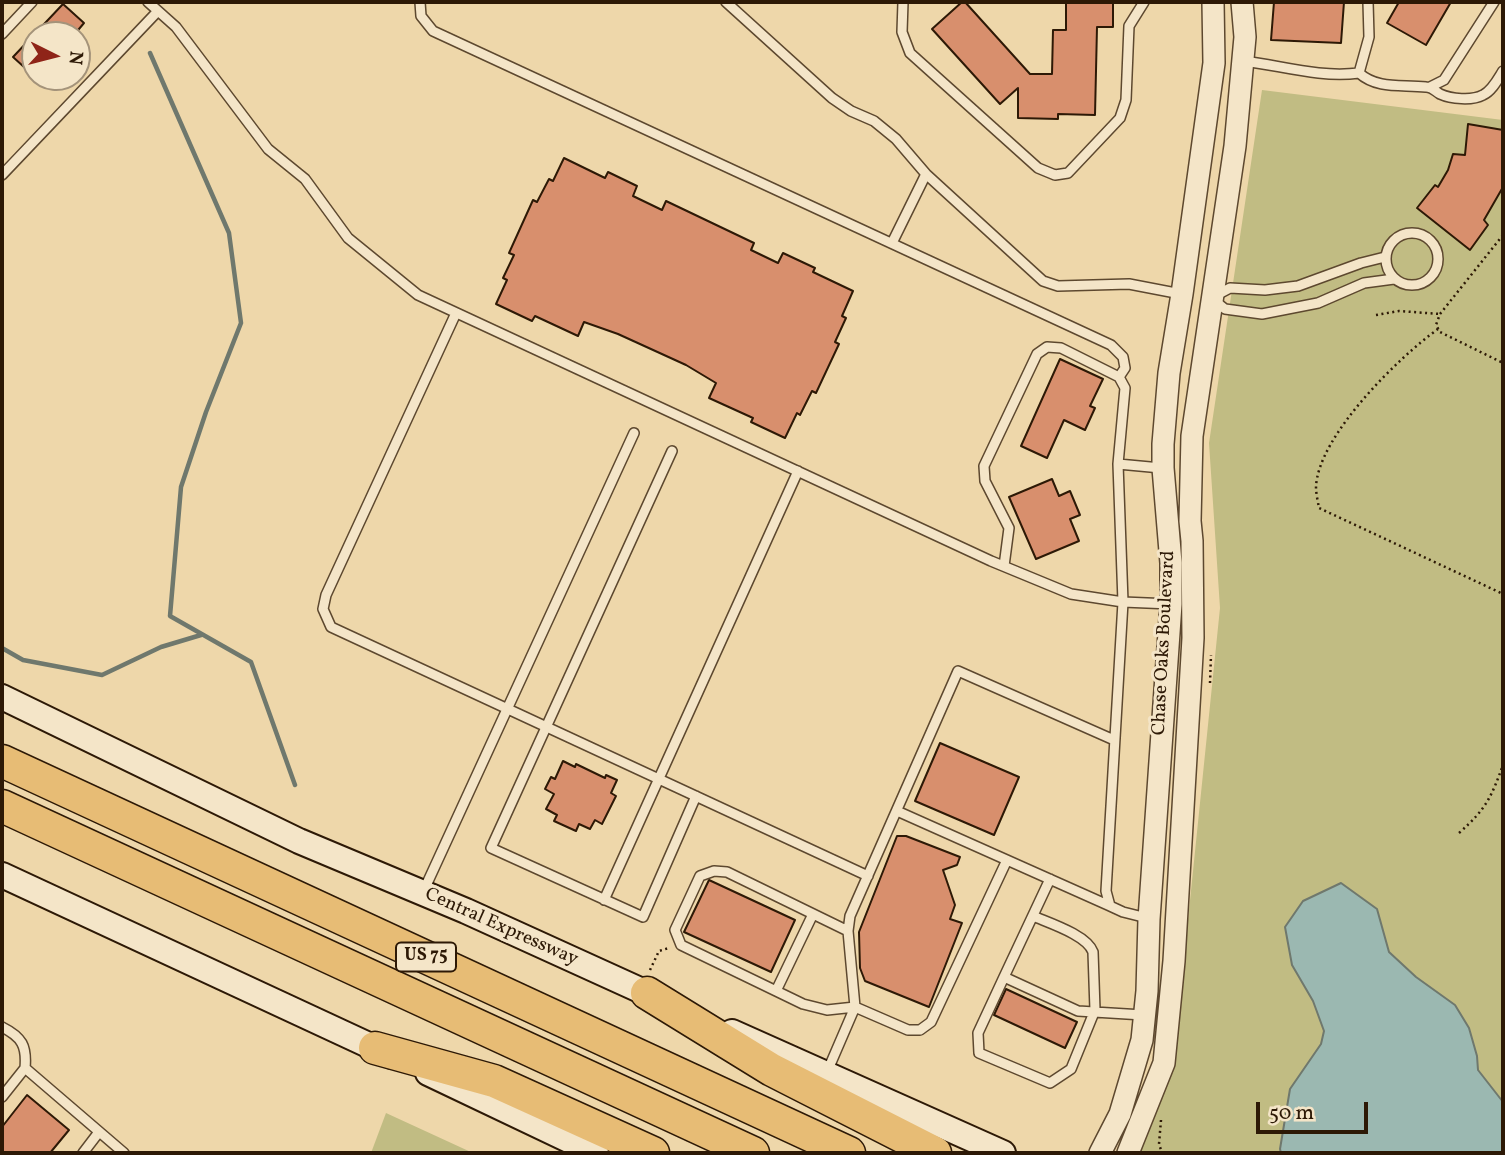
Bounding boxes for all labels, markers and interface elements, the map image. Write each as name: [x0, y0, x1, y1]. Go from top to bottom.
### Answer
north arrow: [21, 21, 91, 91]
text: N: [61, 50, 89, 66]
street label: Chase Oaks Boulevard: [1149, 550, 1181, 736]
street label: Central Expressway: [421, 884, 581, 972]
road number: US 75: [396, 942, 456, 972]
scale bar: [1260, 1088, 1372, 1132]
text: 50 m: [1269, 1099, 1314, 1128]

